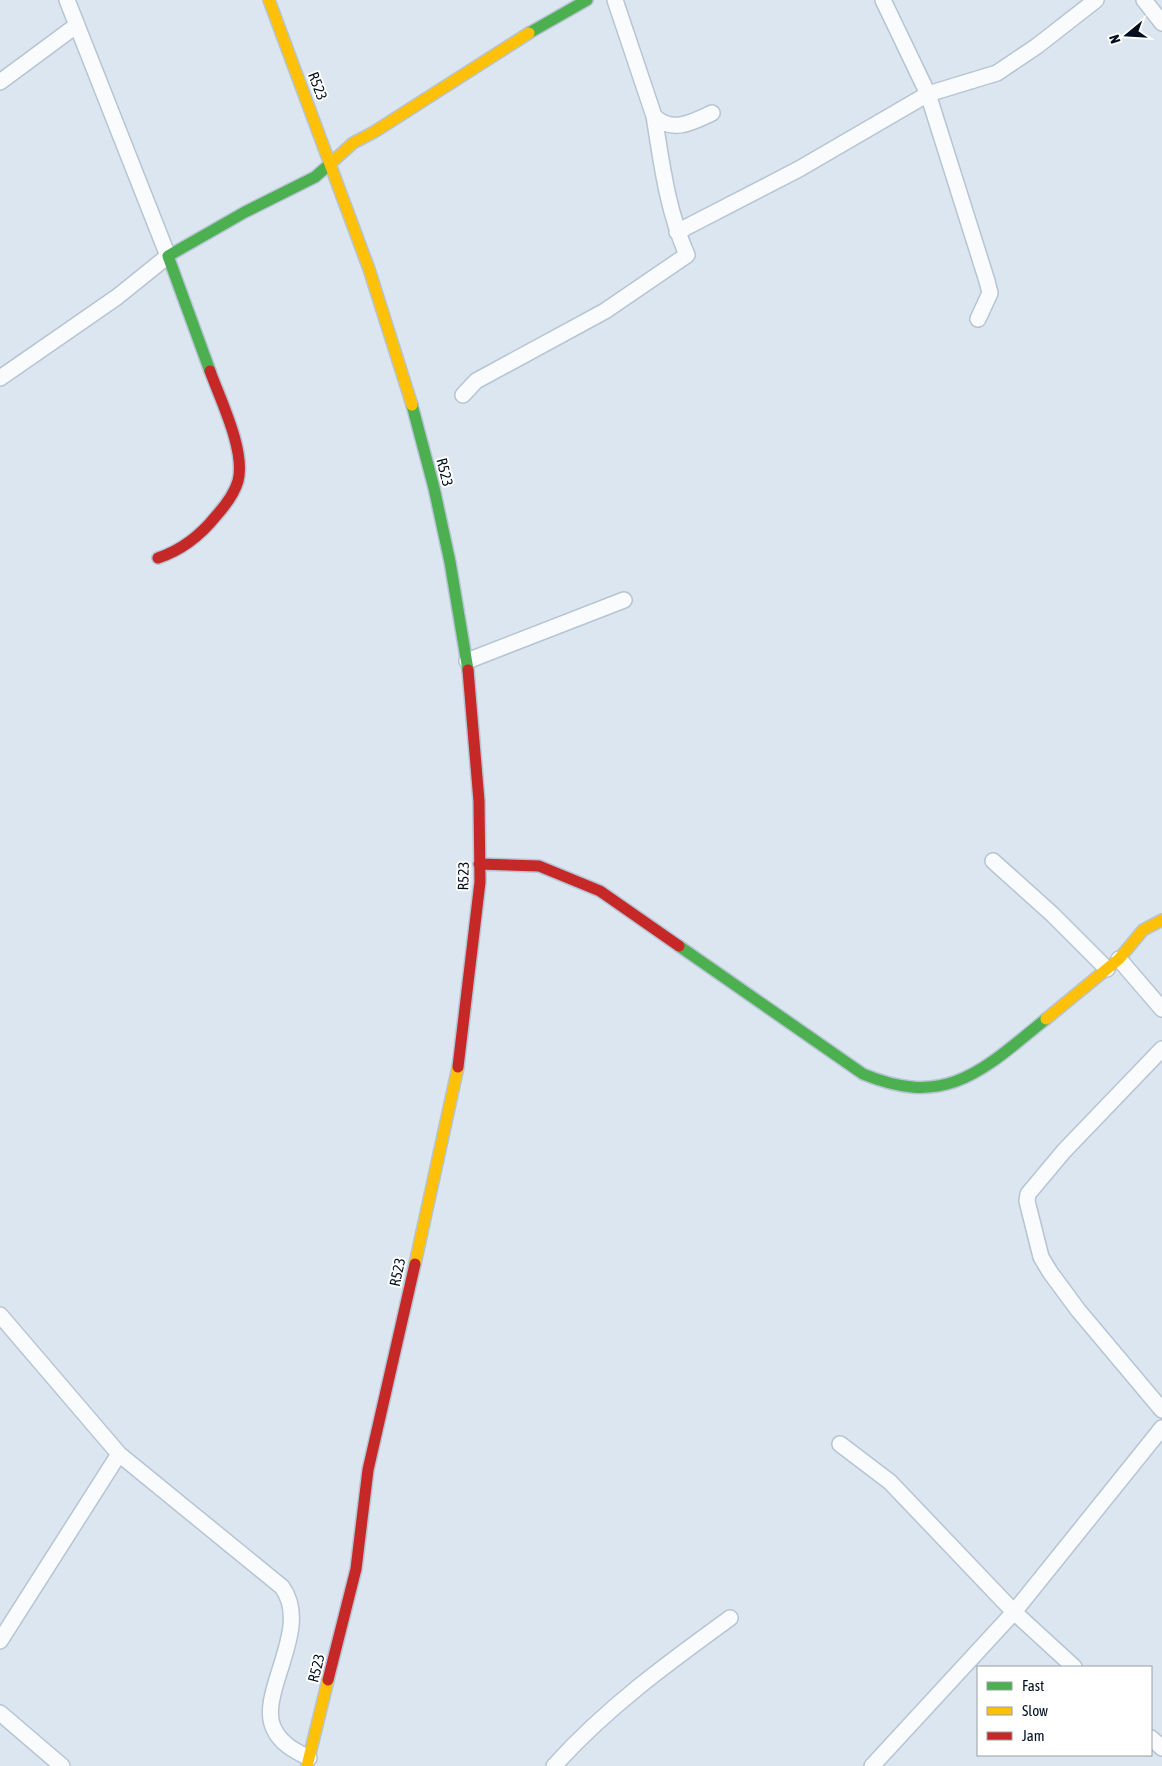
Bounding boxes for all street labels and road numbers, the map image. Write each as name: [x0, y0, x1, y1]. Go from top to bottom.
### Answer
street label: R523: [305, 70, 331, 102]
street label: R523: [433, 456, 457, 488]
street label: R523: [454, 862, 472, 890]
street label: R523: [386, 1256, 408, 1288]
street label: R523: [304, 1652, 328, 1684]

